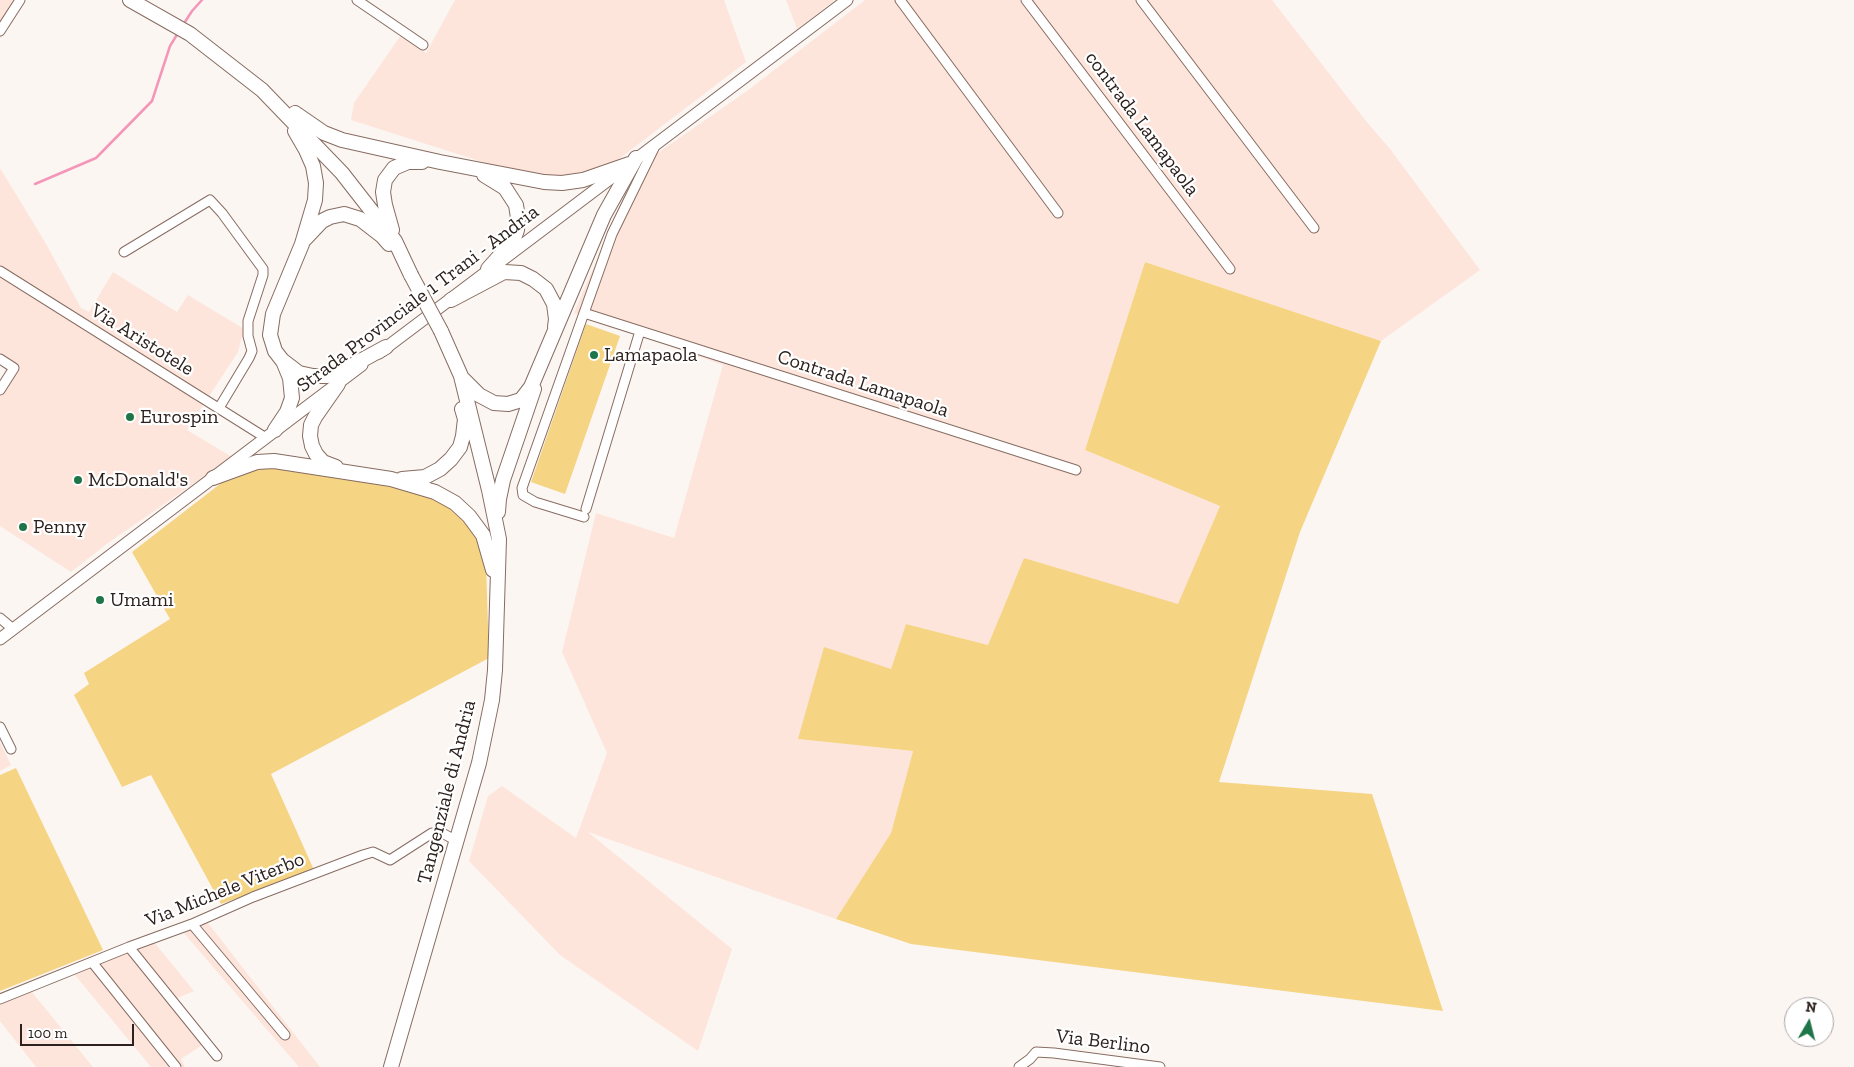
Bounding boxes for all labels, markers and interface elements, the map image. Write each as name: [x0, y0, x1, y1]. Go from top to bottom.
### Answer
street label: contrada Lamapaola: [1080, 47, 1204, 201]
street label: Strada Provinciale 1 Trani - Andria: [292, 200, 544, 398]
street label: Via Aristotele: [86, 299, 198, 381]
place label: Lamapaola: [604, 343, 697, 367]
street label: Contrada Lamapaola: [774, 345, 952, 423]
marker: Lamapaola: [588, 349, 600, 361]
place label: Eurospin: [140, 405, 218, 429]
marker: Eurospin: [124, 411, 136, 423]
place label: McDonald's: [88, 468, 188, 492]
marker: McDonald's: [72, 474, 84, 486]
place label: Penny: [33, 515, 86, 539]
marker: Penny: [17, 521, 29, 533]
place label: Umami: [110, 588, 174, 612]
marker: Umami: [94, 594, 106, 606]
street label: Tangenziale di Andria: [413, 698, 481, 886]
street label: Via Michele Viterbo: [142, 847, 308, 933]
north arrow: [1784, 997, 1834, 1047]
text: N: [1805, 998, 1817, 1017]
scale bar: [22, 1014, 136, 1046]
text: 100 m: [28, 1024, 67, 1042]
street label: Via Berlino: [1055, 1024, 1151, 1060]

